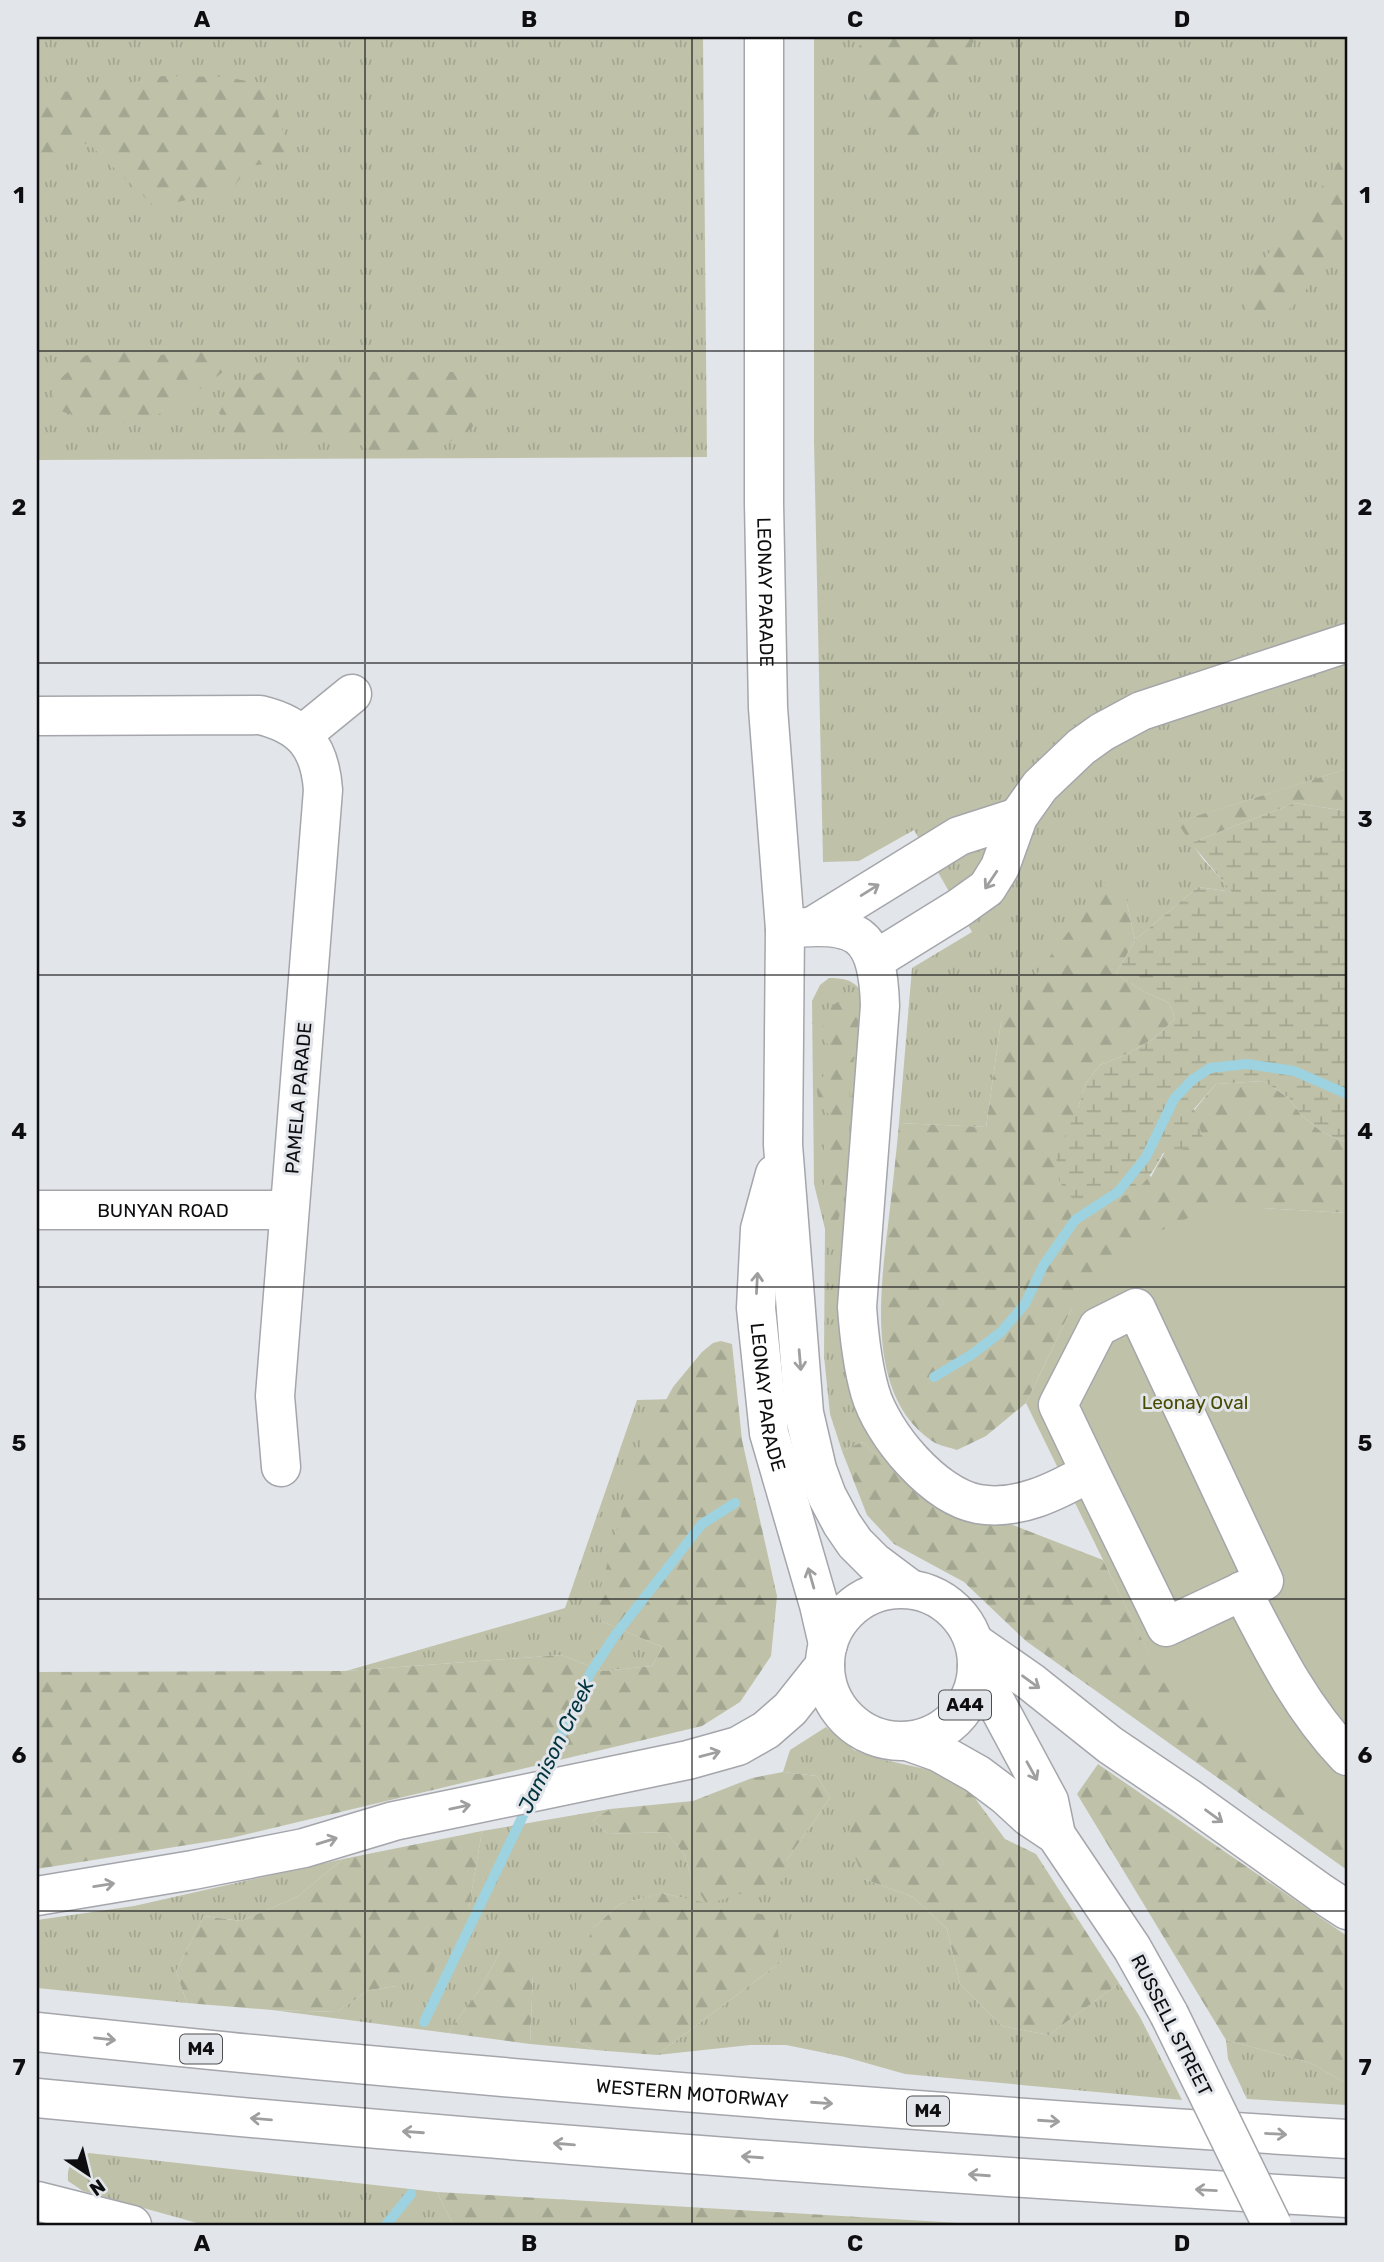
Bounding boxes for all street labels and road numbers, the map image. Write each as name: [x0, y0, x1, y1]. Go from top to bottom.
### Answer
street label: LEONAY PARADE: [752, 517, 778, 667]
street label: PAMELA PARADE: [280, 1021, 317, 1175]
street label: BUNYAN ROAD: [97, 1199, 229, 1222]
street label: LEONAY PARADE: [746, 1322, 790, 1474]
road number: A44: [939, 1690, 991, 1720]
street label: RUSSELL STREET: [1126, 1951, 1217, 2100]
road number: M4: [180, 2035, 222, 2064]
street label: WESTERN MOTORWAY: [595, 2074, 789, 2113]
road number: M4: [907, 2096, 949, 2126]

